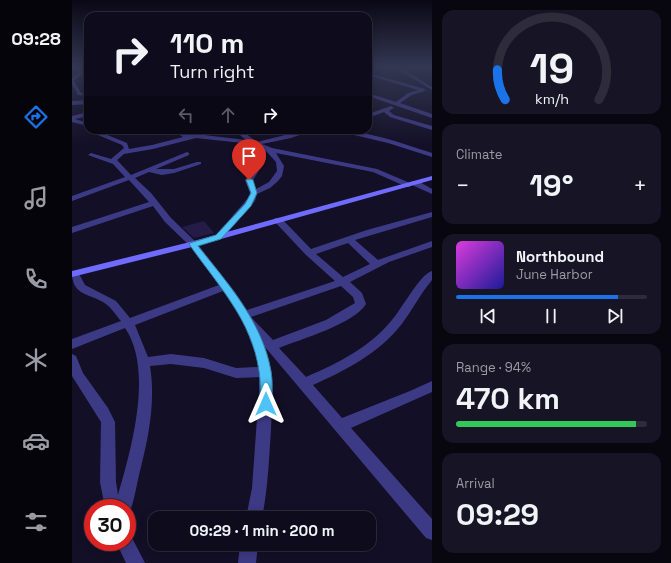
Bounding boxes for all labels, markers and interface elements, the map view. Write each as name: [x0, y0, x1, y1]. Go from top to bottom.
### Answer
text: 110 m: [170, 25, 244, 61]
text: 09:28: [11, 27, 61, 50]
icon: right: [104, 28, 156, 80]
text: 19: [529, 42, 574, 95]
text: Turn right: [170, 60, 254, 83]
text: km/h: [534, 90, 569, 108]
icon: directions: [22, 103, 50, 131]
icon: left: [175, 104, 197, 126]
icon: ahead: [217, 104, 239, 126]
icon: right: [259, 104, 281, 126]
pin: [232, 139, 266, 180]
icon: arrive: [238, 145, 260, 167]
text: Climate: [456, 146, 502, 163]
text: 19°: [530, 166, 573, 205]
text: −: [456, 171, 470, 199]
text: +: [633, 171, 647, 199]
icon: music: [22, 184, 50, 212]
text: Northbound: [516, 247, 604, 266]
icon: phone: [22, 265, 50, 293]
text: June Harbor: [516, 266, 593, 283]
icon: previous: [477, 305, 499, 327]
icon: pause: [540, 305, 562, 327]
icon: next: [604, 305, 626, 327]
icon: climate: [22, 346, 50, 374]
text: Range · 94%: [456, 359, 531, 376]
text: 470 km: [456, 379, 560, 418]
position arrow: [245, 383, 287, 425]
icon: car: [22, 427, 50, 455]
text: Arrival: [456, 475, 495, 492]
text: 09:29: [456, 495, 539, 534]
speed limit sign: 30: [84, 499, 136, 551]
icon: filters: [22, 508, 50, 536]
text: 09:29 · 1 min · 200 m: [190, 521, 334, 540]

